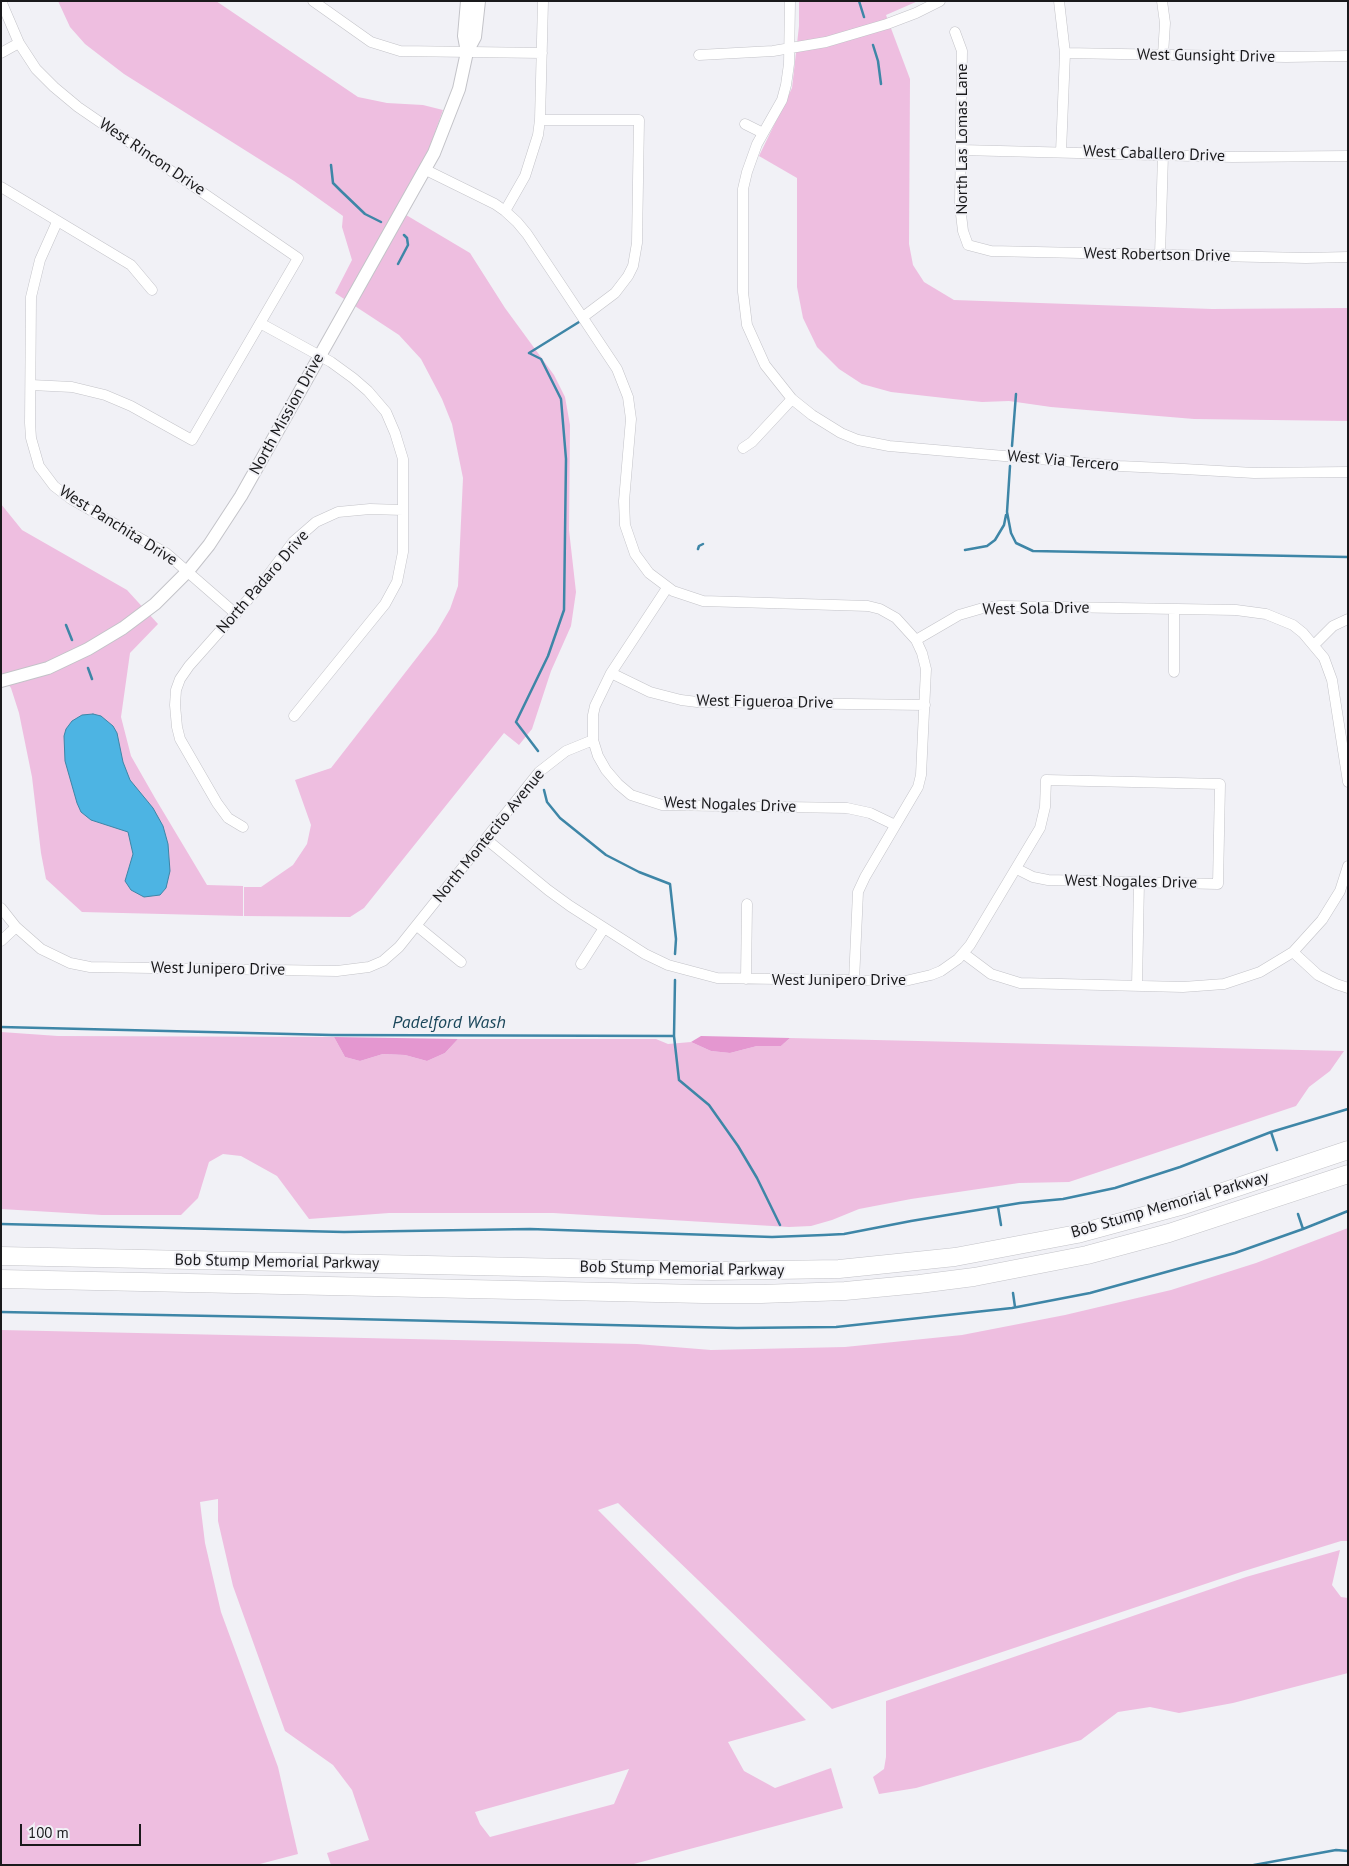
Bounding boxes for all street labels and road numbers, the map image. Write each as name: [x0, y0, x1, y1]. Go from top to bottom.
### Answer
street label: West Gunsight Drive: [1137, 45, 1275, 67]
street label: North Las Lomas Lane: [952, 63, 972, 215]
street label: West Rincon Drive: [95, 114, 209, 200]
street label: West Caballero Drive: [1083, 142, 1225, 166]
street label: West Robertson Drive: [1083, 244, 1231, 266]
street label: North Mission Drive: [246, 350, 328, 478]
street label: West Via Tercero: [1006, 447, 1120, 475]
street label: West Panchita Drive: [55, 482, 181, 570]
street label: North Padaro Drive: [213, 526, 313, 638]
street label: West Sola Drive: [982, 598, 1090, 620]
street label: West Figueroa Drive: [696, 691, 834, 713]
street label: North Montecito Avenue: [429, 765, 549, 907]
street label: West Nogales Drive: [663, 793, 797, 817]
street label: West Nogales Drive: [1065, 871, 1197, 893]
street label: West Junipero Drive: [151, 958, 285, 980]
street label: West Junipero Drive: [772, 970, 906, 990]
street label: Bob Stump Memorial Parkway: [1069, 1168, 1271, 1242]
street label: Bob Stump Memorial Parkway: [174, 1251, 380, 1273]
street label: Bob Stump Memorial Parkway: [579, 1258, 785, 1280]

